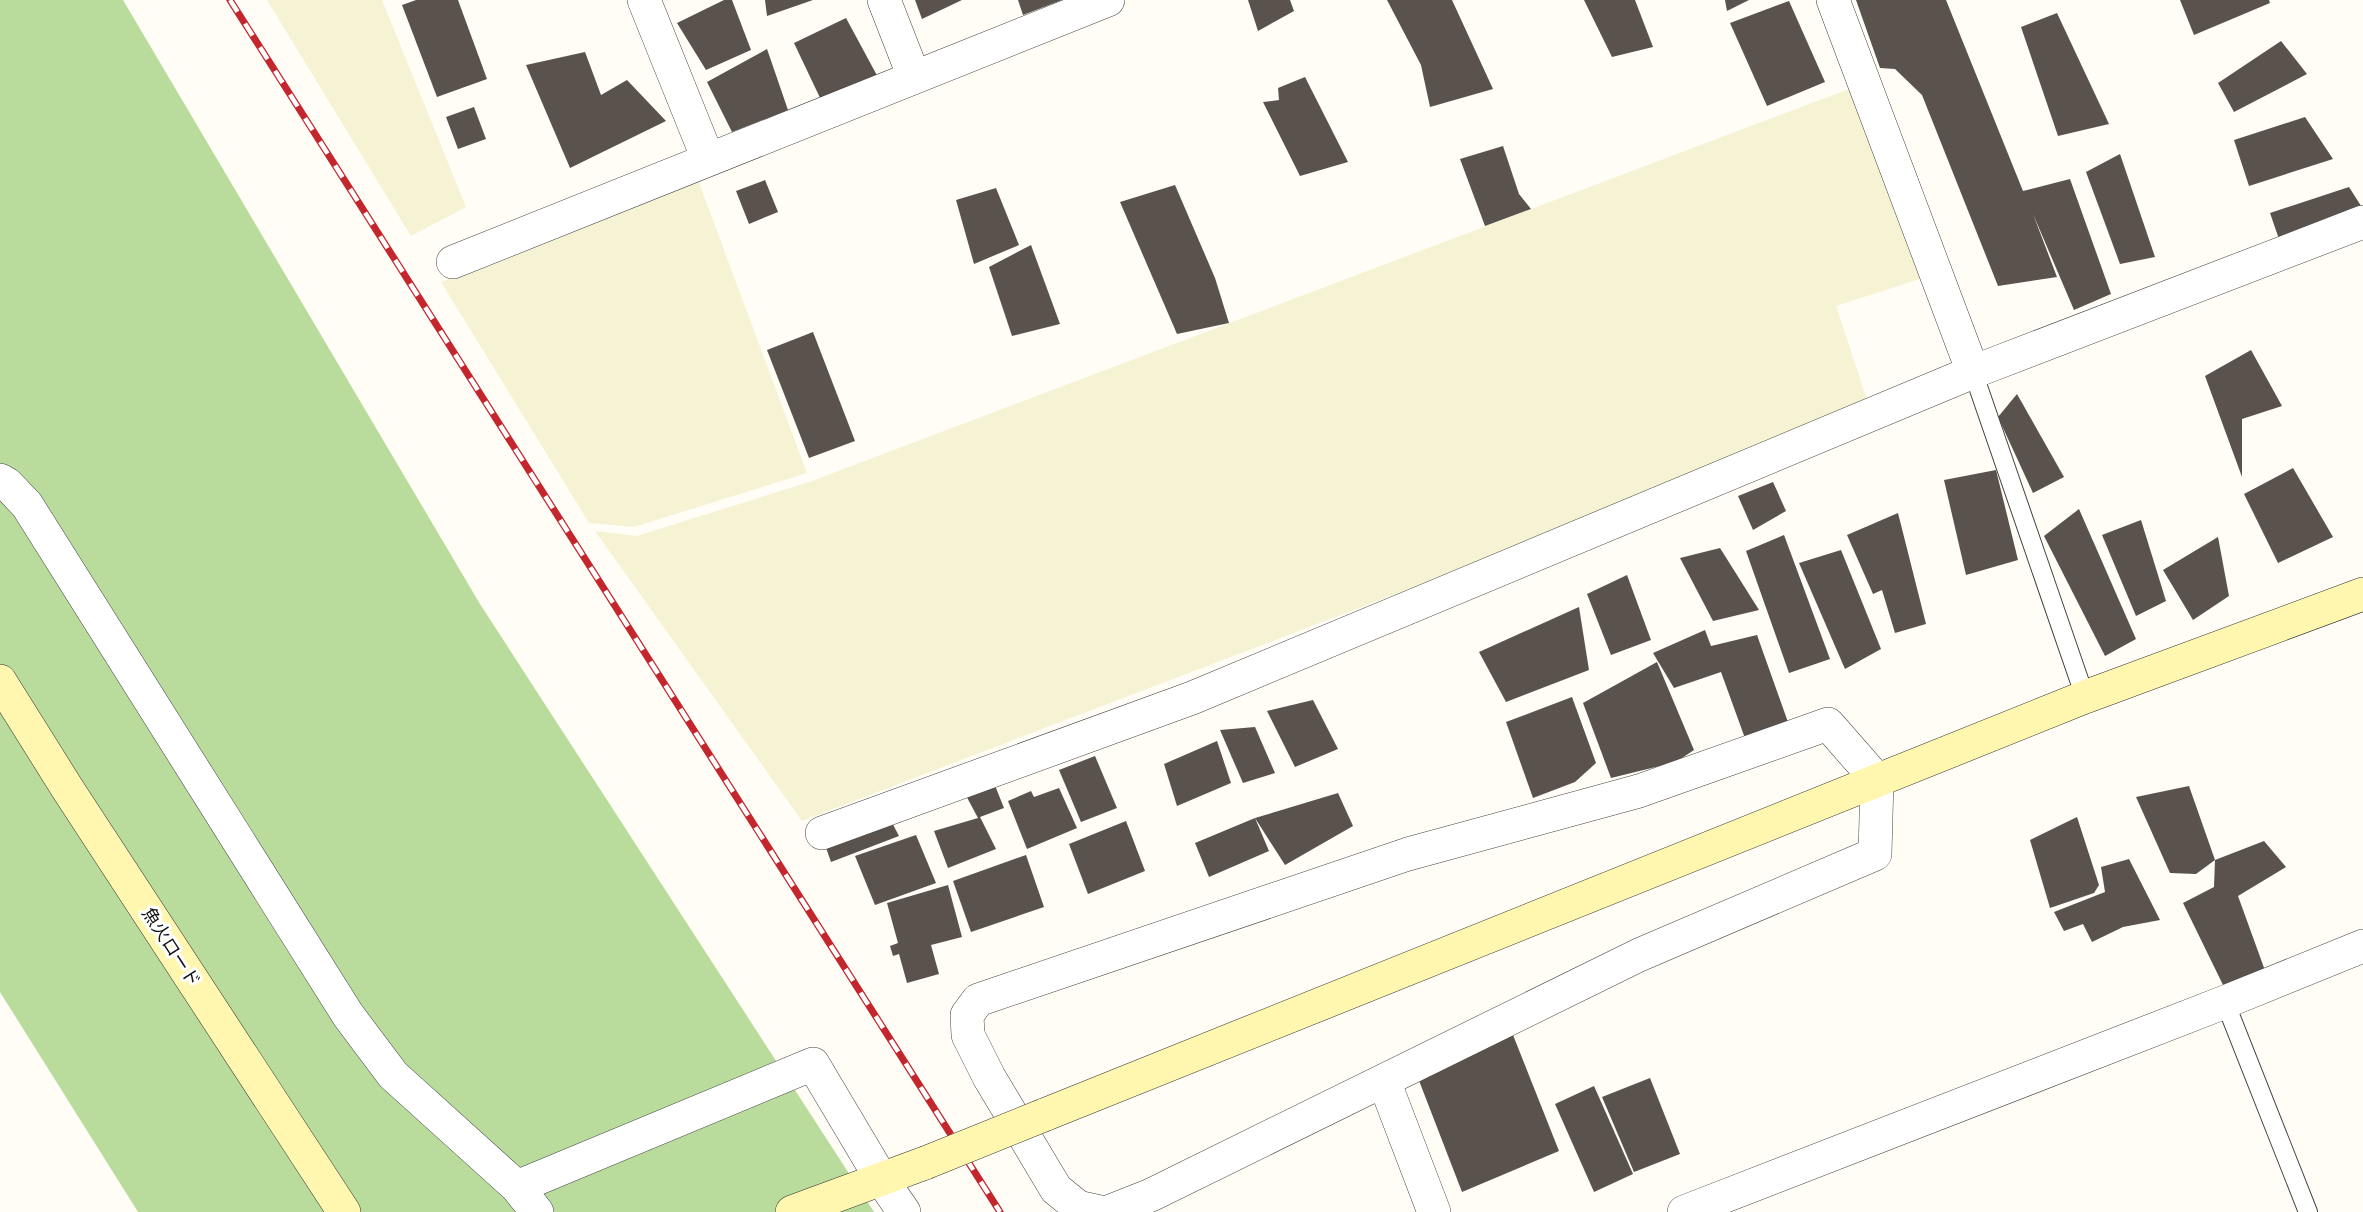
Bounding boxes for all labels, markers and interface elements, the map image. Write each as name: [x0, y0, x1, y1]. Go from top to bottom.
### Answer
street label: 魚火ロード: [137, 903, 205, 991]

